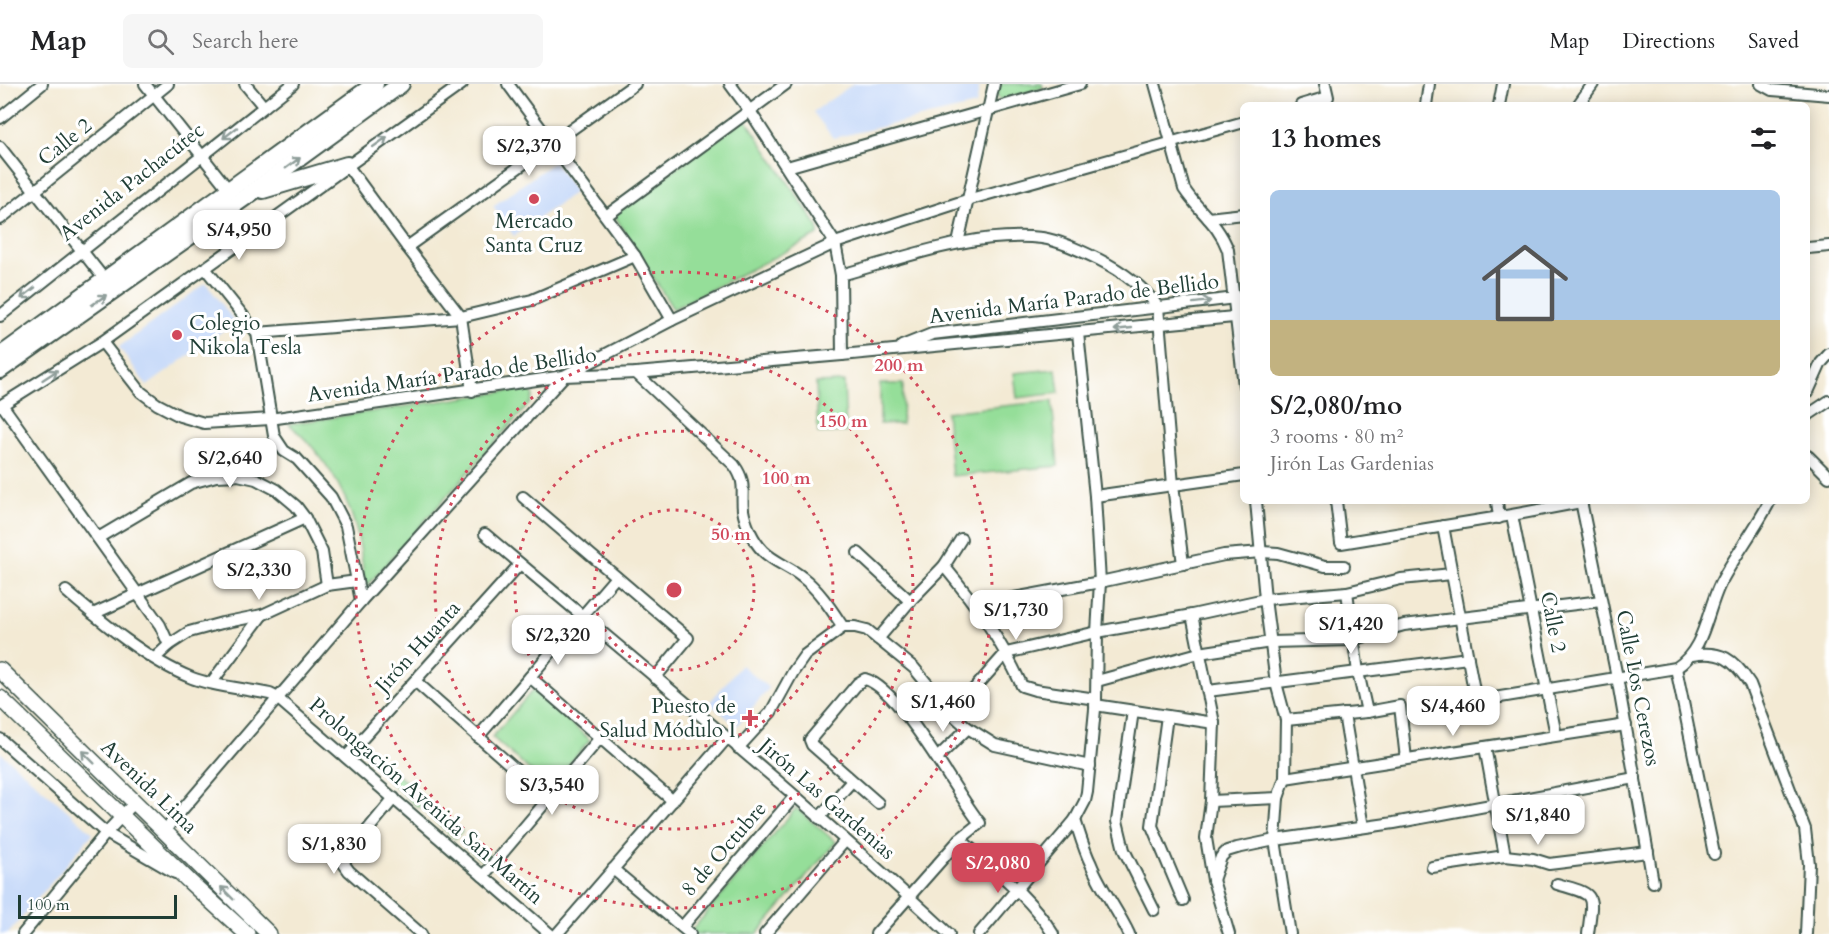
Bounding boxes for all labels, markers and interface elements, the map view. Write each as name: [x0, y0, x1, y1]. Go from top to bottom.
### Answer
search box: [123, 14, 543, 68]
text: Map: [30, 22, 87, 60]
icon: search: [144, 25, 177, 58]
text: Search here: [192, 26, 299, 56]
text: Map: [1549, 27, 1589, 56]
text: Directions: [1622, 27, 1715, 56]
text: Saved: [1748, 27, 1799, 56]
street label: Calle 2: [32, 111, 98, 173]
street label: Avenida Pachacútec: [53, 116, 211, 248]
text: 13 homes: [1270, 121, 1381, 156]
icon: filters: [1747, 122, 1780, 155]
pin: S/2,370: [474, 126, 584, 177]
one-way arrow: [223, 127, 239, 140]
text: S/2,370: [497, 132, 561, 159]
one-way arrow: [372, 136, 388, 148]
one-way arrow: [284, 157, 300, 169]
marker: Mercado Santa Cruz: [527, 192, 541, 206]
place label: Mercado Santa Cruz: [485, 207, 583, 260]
pin: S/4,950: [184, 210, 294, 261]
text: S/4,950: [207, 216, 271, 243]
icon: home: [1471, 229, 1579, 337]
street label: Avenida María Parado de Bellido: [927, 267, 1221, 331]
one-way arrow: [20, 287, 36, 300]
one-way arrow: [91, 294, 107, 306]
one-way arrow: [1192, 296, 1212, 307]
place label: Colegio Nikola Tesla: [189, 309, 302, 362]
one-way arrow: [1113, 324, 1133, 335]
marker: Colegio Nikola Tesla: [170, 328, 184, 342]
street label: Avenida María Parado de Bellido: [306, 340, 598, 410]
text: 200 m: [874, 353, 924, 378]
one-way arrow: [41, 369, 58, 382]
text: S/2,080/mo: [1270, 388, 1402, 423]
text: 150 m: [818, 409, 868, 434]
text: 3 rooms · 80 m²: [1270, 423, 1403, 450]
pin: S/2,640: [175, 438, 285, 489]
text: S/2,640: [198, 444, 262, 471]
text: Jirón Las Gardenias: [1270, 450, 1434, 477]
text: 100 m: [761, 466, 811, 491]
text: 50 m: [711, 522, 751, 547]
pin: S/2,330: [204, 550, 314, 601]
text: S/2,330: [227, 556, 291, 583]
centre of rings: [664, 580, 684, 600]
street label: Calle 2: [1533, 589, 1573, 655]
pin: S/1,730: [961, 590, 1071, 641]
street label: Jirón Huanta: [367, 594, 467, 702]
text: S/1,730: [984, 596, 1048, 623]
pin: S/1,420: [1296, 604, 1406, 655]
street label: Calle Los Cerezos: [1609, 608, 1667, 768]
text: S/1,420: [1319, 610, 1383, 637]
pin: S/2,320: [503, 615, 613, 666]
text: S/2,320: [526, 621, 590, 648]
pin: S/1,460: [888, 682, 998, 733]
pin: S/4,460: [1398, 686, 1508, 737]
text: S/1,460: [911, 688, 975, 715]
street label: Prolongación Avenida San Martín: [302, 691, 550, 911]
place label: Puesto de Salud Módulo I: [599, 692, 736, 745]
text: S/4,460: [1421, 692, 1485, 719]
marker: Puesto de Salud Módulo I: [741, 709, 759, 727]
street label: Jirón Las Gardenias: [750, 730, 901, 866]
street label: Avenida Lima: [94, 733, 204, 841]
one-way arrow: [80, 750, 95, 764]
pin: S/3,540: [497, 765, 607, 816]
text: S/3,540: [520, 771, 584, 798]
street label: 8 de Octubre: [675, 795, 773, 903]
pin: S/1,840: [1483, 795, 1593, 846]
text: S/1,840: [1506, 801, 1570, 828]
pin: S/1,830: [279, 824, 389, 875]
text: S/1,830: [302, 830, 366, 857]
pin: S/2,080: [943, 843, 1053, 894]
text: S/2,080: [966, 849, 1030, 876]
one-way arrow: [220, 886, 235, 901]
scale bar: [18, 892, 177, 920]
text: 100 m: [27, 894, 69, 916]

